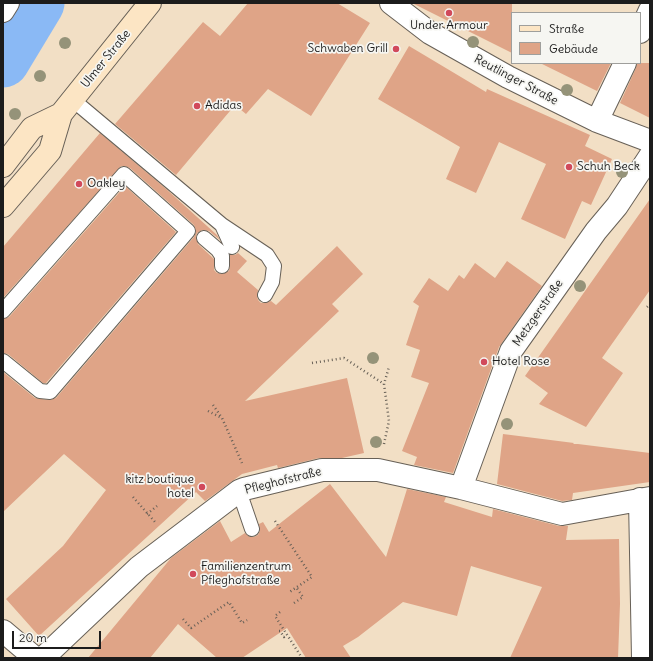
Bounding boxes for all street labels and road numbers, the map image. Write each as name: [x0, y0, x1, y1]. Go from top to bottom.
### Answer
street label: Ulmer Straße: [78, 27, 134, 91]
street label: Reutlinger Straße: [471, 52, 561, 108]
street label: Metzgerstraße: [510, 277, 566, 349]
street label: Pfleghofstraße: [243, 465, 323, 497]

